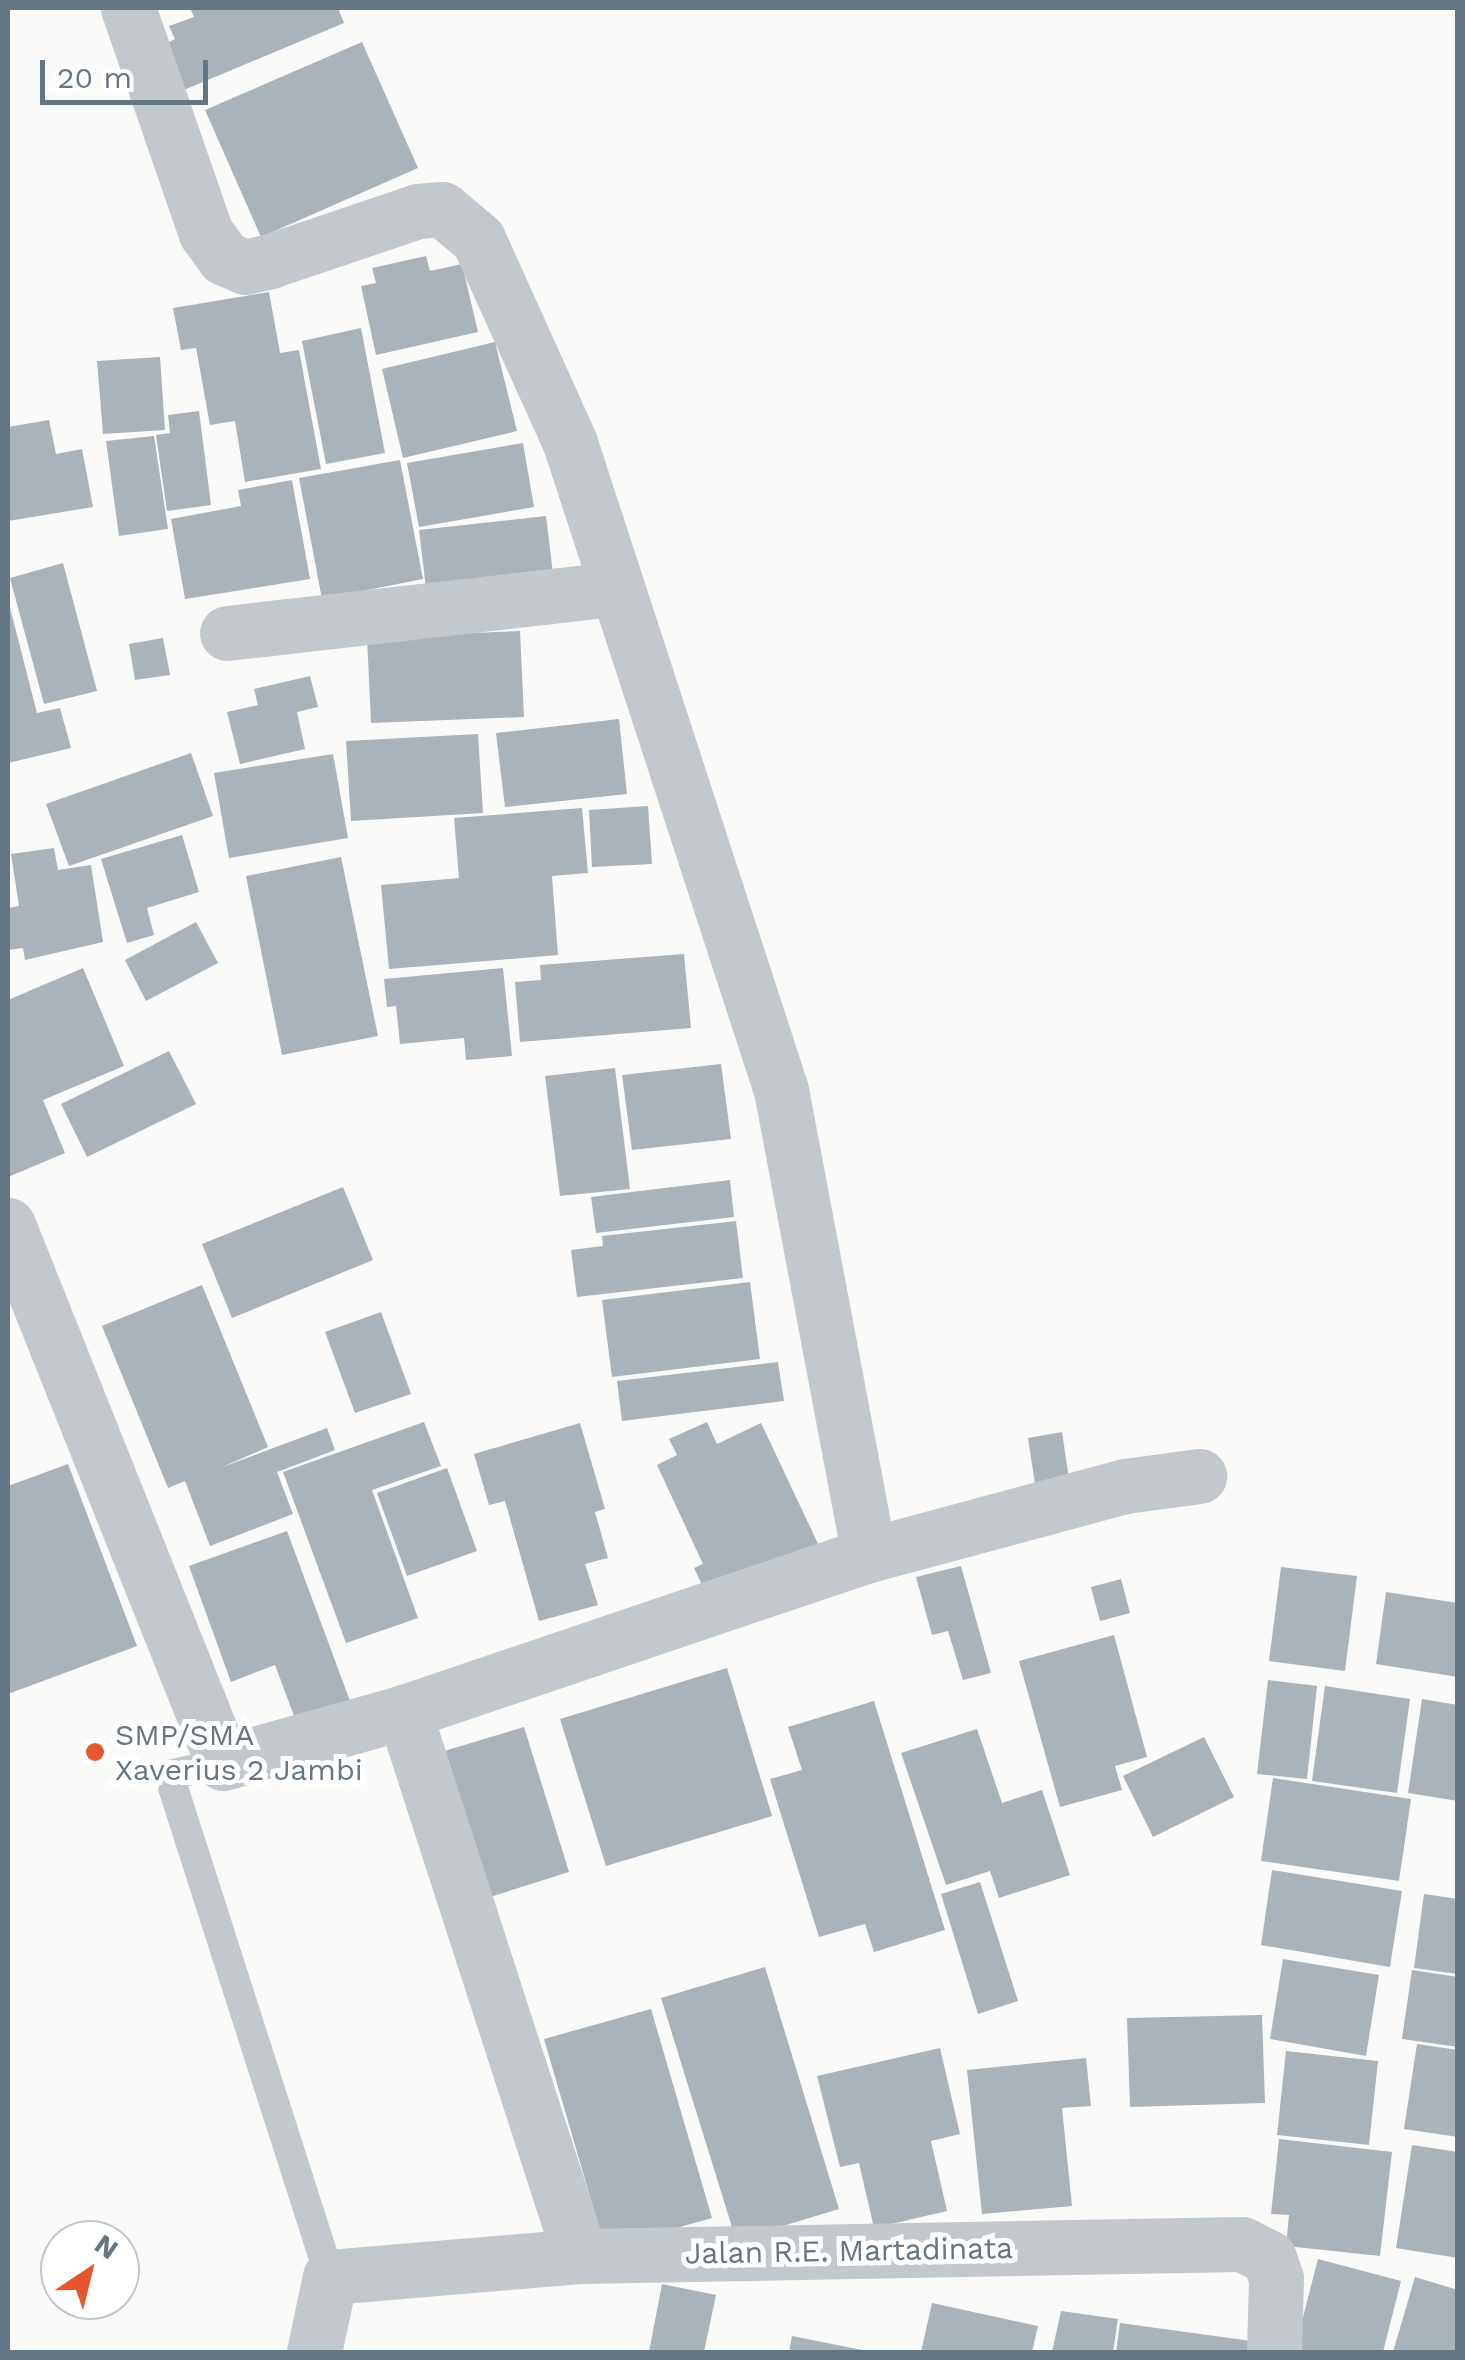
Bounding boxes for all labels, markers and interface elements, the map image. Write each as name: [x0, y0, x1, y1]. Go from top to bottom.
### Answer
scale bar: [45, 40, 212, 102]
text: 20 m: [57, 60, 132, 95]
place label: SMP/SMA Xaverius 2 Jambi: [115, 1717, 363, 1788]
marker: SMP/SMA Xaverius 2 Jambi: [84, 1741, 106, 1763]
north arrow: [40, 2220, 140, 2320]
text: N: [88, 2227, 124, 2266]
street label: Jalan R.E. Martadinata: [685, 2230, 1013, 2272]

